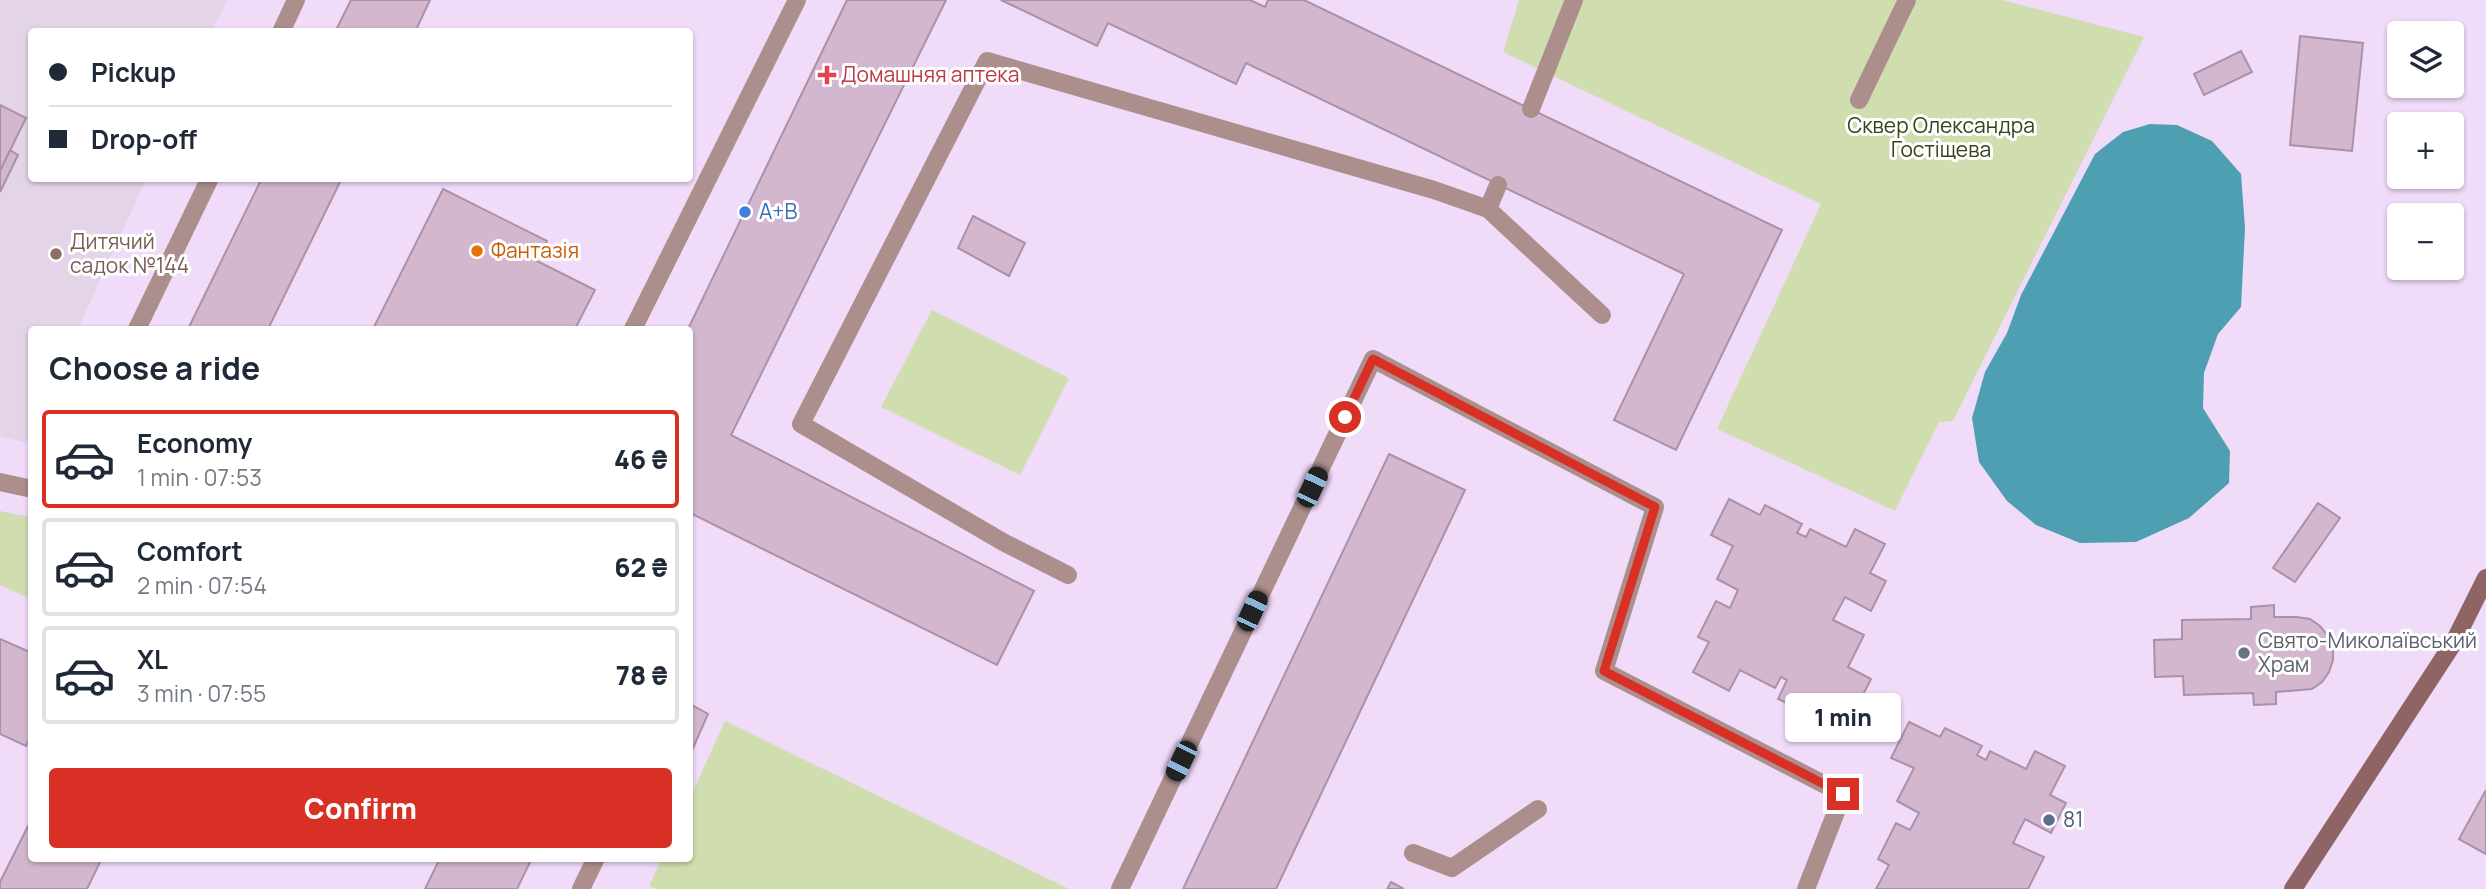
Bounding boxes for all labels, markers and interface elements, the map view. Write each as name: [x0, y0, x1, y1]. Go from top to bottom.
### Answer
map controls: [2387, 21, 2464, 280]
button: layers: [2387, 21, 2464, 98]
text: Pickup: [91, 54, 176, 90]
place label: Домашняя аптека: [841, 60, 1019, 88]
marker: Домашняя аптека: [819, 67, 835, 83]
park label: Сквер Олександра Гостіщева: [1847, 111, 2035, 163]
button: +: [2387, 112, 2464, 189]
text: Drop-off: [91, 121, 197, 157]
place label: A+B: [759, 197, 797, 225]
button: −: [2387, 203, 2464, 280]
marker: A+B: [737, 204, 753, 220]
place label: Дитячий садок №144: [70, 227, 189, 279]
place label: Фантазія: [491, 236, 579, 264]
marker: Фантазія: [469, 243, 485, 259]
marker: Дитячий садок №144: [48, 246, 64, 262]
text: Choose a ride: [49, 346, 260, 390]
route start: [1329, 401, 1361, 433]
text: Economy: [137, 425, 252, 461]
icon: car: [53, 428, 116, 491]
text: 46 ₴: [614, 441, 668, 477]
text: 1 min · 07:53: [137, 461, 262, 493]
car: [1294, 464, 1331, 510]
text: Comfort: [137, 533, 243, 569]
icon: car: [53, 536, 116, 599]
text: 62 ₴: [614, 549, 668, 585]
text: 2 min · 07:54: [137, 569, 267, 601]
car: [1234, 588, 1271, 634]
place label: Свято-Миколаївський Храм: [2258, 626, 2477, 678]
text: XL: [137, 641, 168, 677]
icon: car: [53, 644, 116, 707]
marker: Свято-Миколаївський Храм: [2236, 645, 2252, 661]
text: 78 ₴: [616, 657, 668, 693]
text: 3 min · 07:55: [137, 677, 266, 709]
callout: 1 min: [1785, 692, 1901, 742]
text: 1 min: [1814, 701, 1872, 733]
car: [1163, 738, 1200, 784]
button: Confirm: [49, 768, 672, 848]
route end: [1827, 778, 1859, 810]
place label: 81: [2063, 805, 2083, 833]
marker: 81: [2041, 812, 2057, 828]

